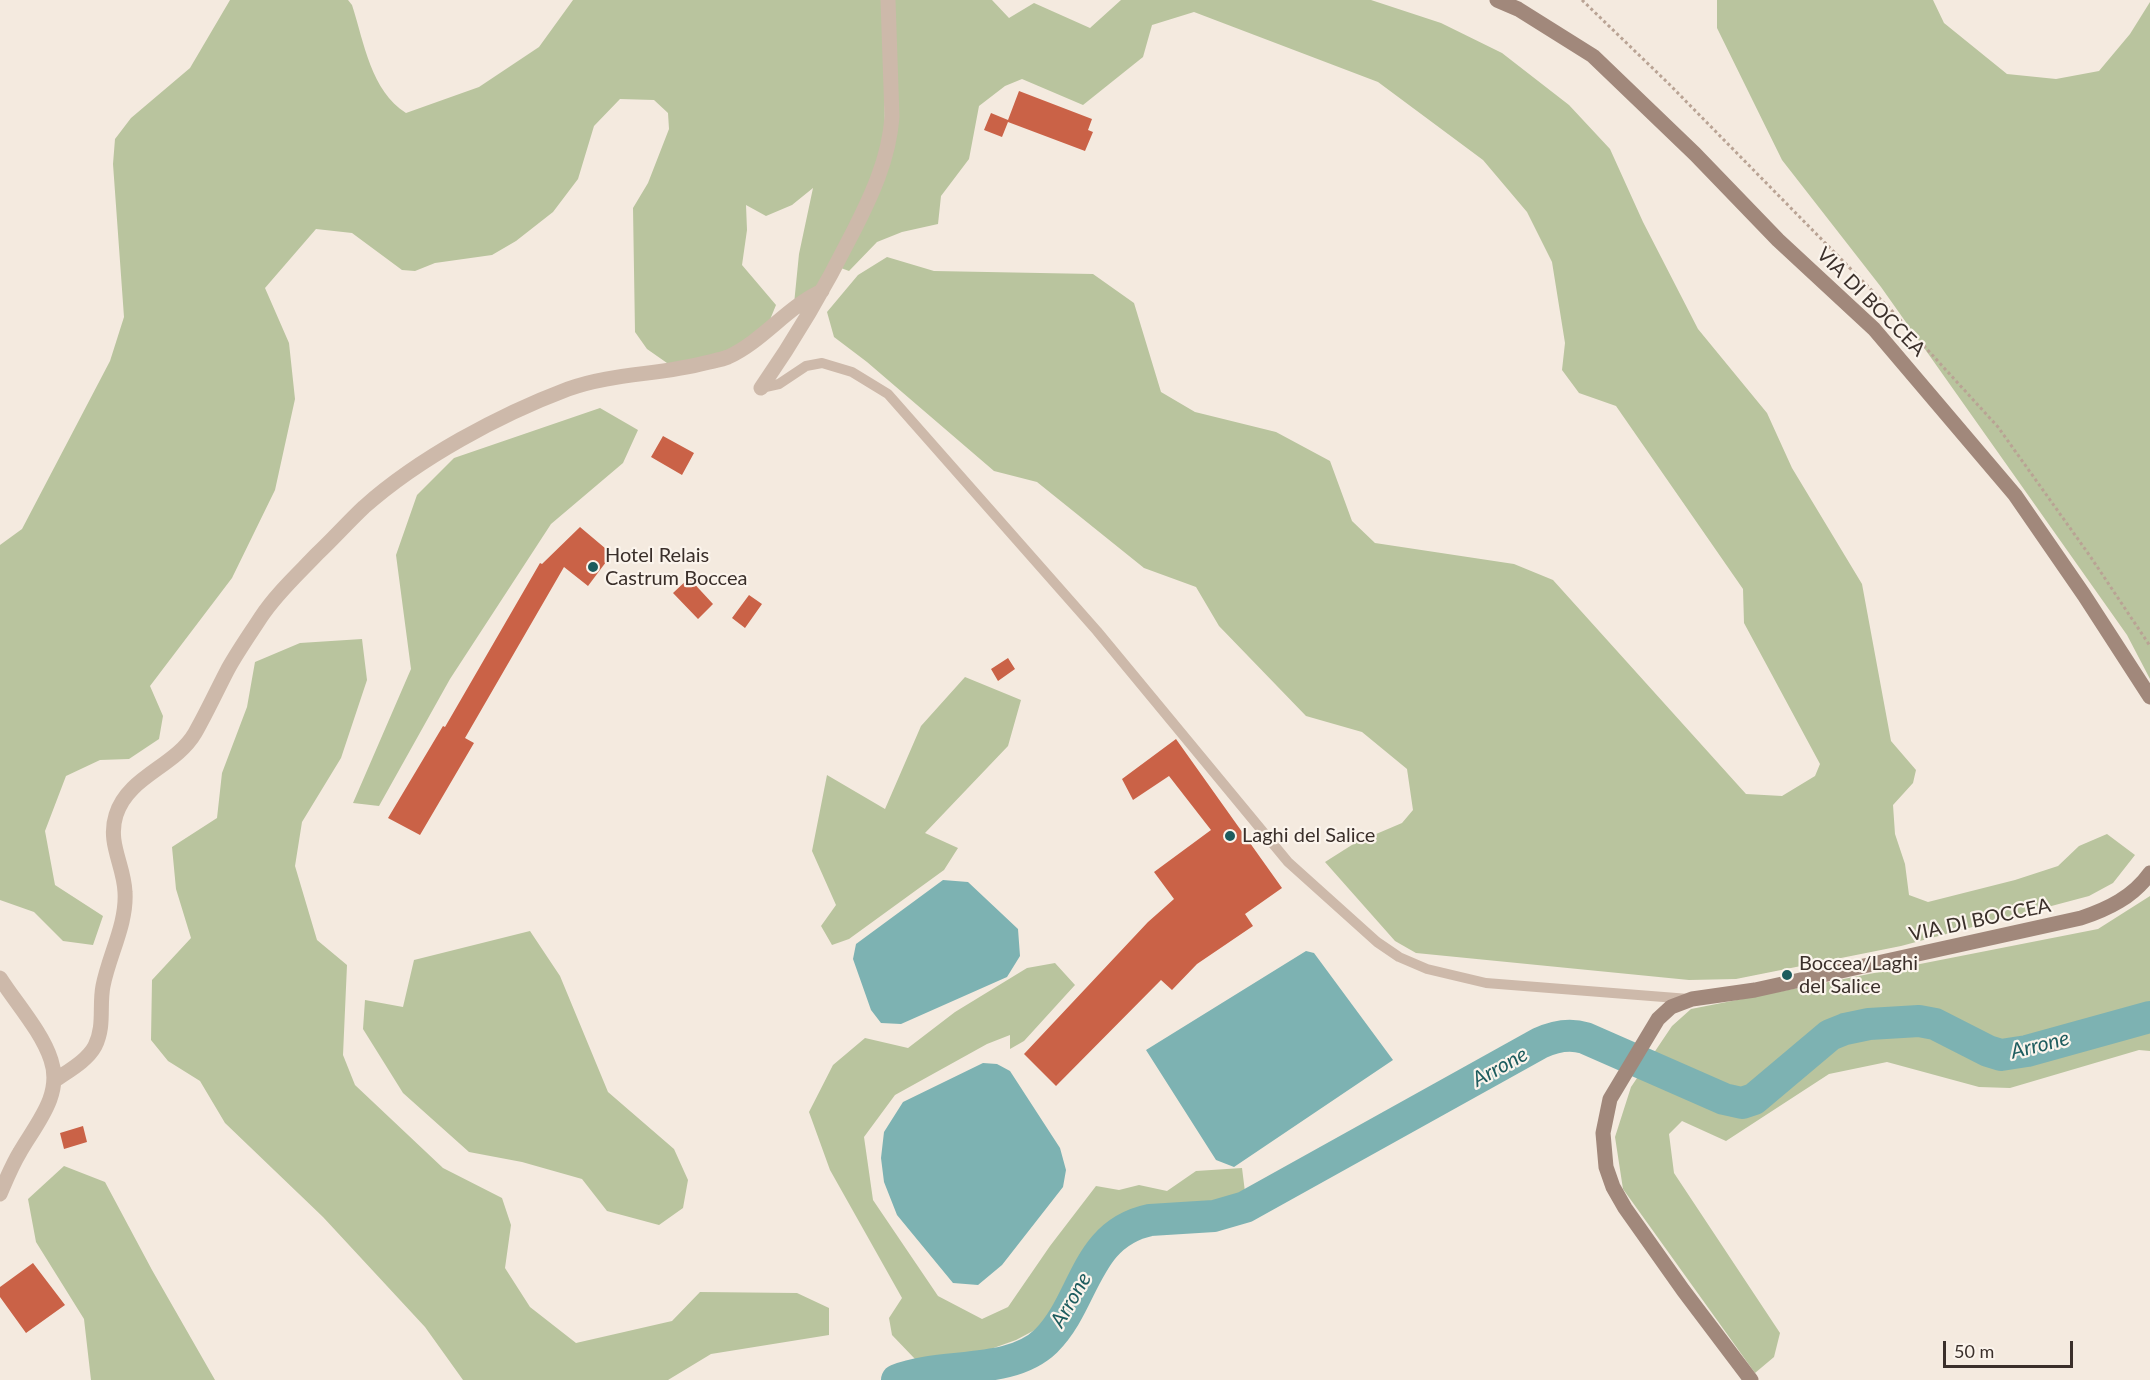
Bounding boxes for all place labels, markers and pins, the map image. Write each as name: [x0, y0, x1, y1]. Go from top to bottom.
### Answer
place label: Hotel Relais Castrum Boccea: [605, 544, 747, 591]
marker: Hotel Relais Castrum Boccea: [586, 560, 600, 574]
place label: Laghi del Salice: [1242, 824, 1375, 848]
marker: Laghi del Salice: [1223, 829, 1237, 843]
place label: Boccea/Laghi del Salice: [1799, 952, 1918, 999]
marker: Boccea/Laghi del Salice: [1780, 968, 1794, 982]

